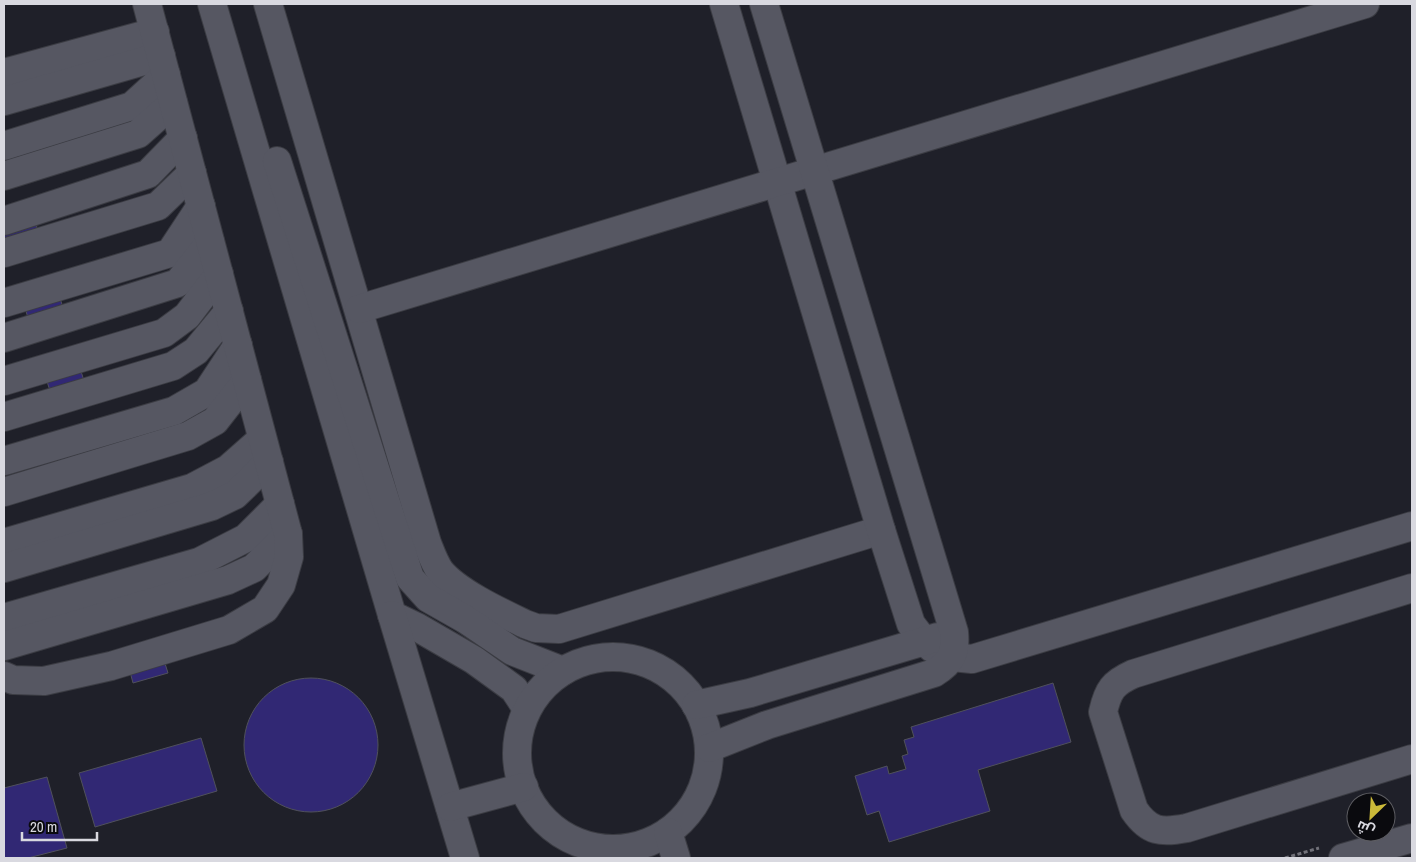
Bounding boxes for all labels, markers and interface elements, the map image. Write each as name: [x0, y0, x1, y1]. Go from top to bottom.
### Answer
north arrow: [1346, 792, 1396, 842]
scale bar: [22, 810, 98, 842]
text: 20 m: [30, 816, 57, 837]
text: ش: [1354, 817, 1377, 841]

